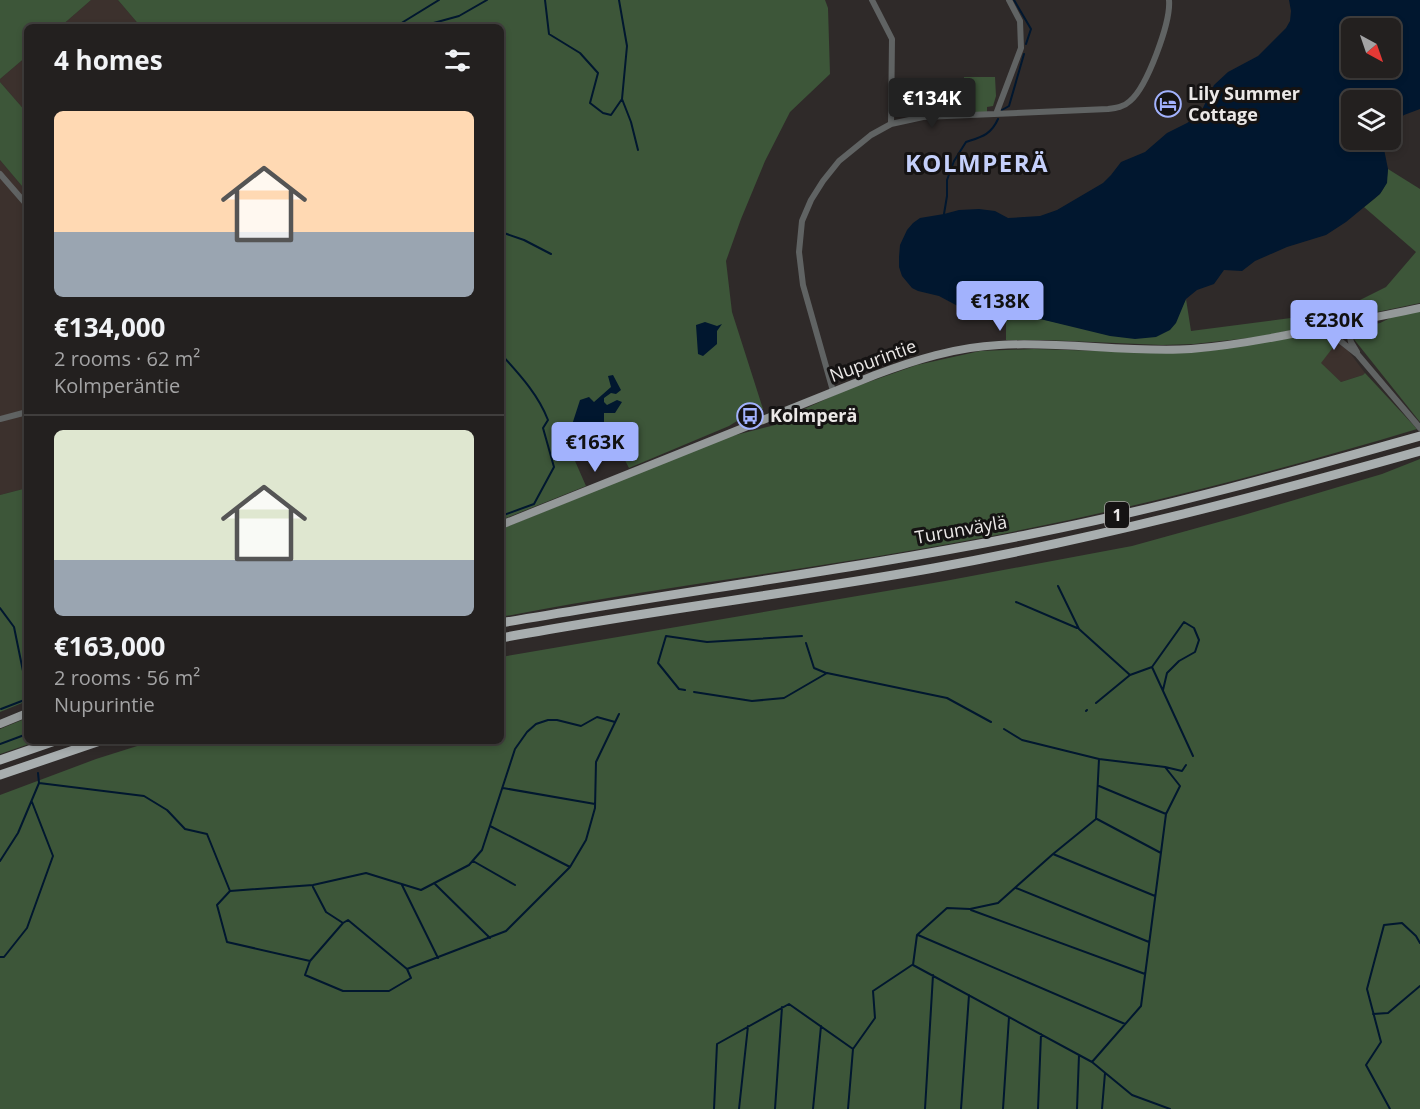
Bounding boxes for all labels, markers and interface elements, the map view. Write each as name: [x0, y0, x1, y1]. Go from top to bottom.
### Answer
north arrow: [1341, 18, 1401, 78]
map controls: [1341, 18, 1401, 150]
text: 4 homes: [54, 42, 163, 78]
icon: filters: [441, 44, 474, 77]
pin: €134K: [890, 78, 974, 129]
place label: Lily Summer Cottage: [1188, 81, 1300, 126]
text: €134K: [902, 84, 962, 111]
hotel icon: Lily Summer Cottage: [1153, 89, 1183, 119]
button: layers: [1341, 90, 1401, 150]
district label: KOLMPERÄ: [905, 146, 1049, 179]
icon: home: [210, 150, 318, 258]
pin: €138K: [958, 281, 1042, 332]
text: €138K: [970, 287, 1030, 314]
pin: €230K: [1292, 300, 1376, 351]
text: €230K: [1304, 306, 1364, 333]
text: €134,000: [54, 309, 165, 345]
street label: Nupurintie: [826, 333, 919, 387]
text: 2 rooms · 62 m²: [54, 345, 200, 372]
text: Kolmperäntie: [54, 372, 180, 399]
bus stop icon: Kolmperä: [735, 401, 765, 431]
place label: Kolmperä: [770, 403, 857, 427]
pin: €163K: [553, 422, 637, 473]
text: €163K: [565, 428, 625, 455]
icon: home: [210, 469, 318, 577]
road number: 1: [1105, 502, 1129, 528]
street label: Turunväylä: [913, 509, 1009, 549]
text: €163,000: [54, 628, 165, 664]
text: 2 rooms · 56 m²: [54, 664, 200, 691]
text: Nupurintie: [54, 691, 155, 718]

